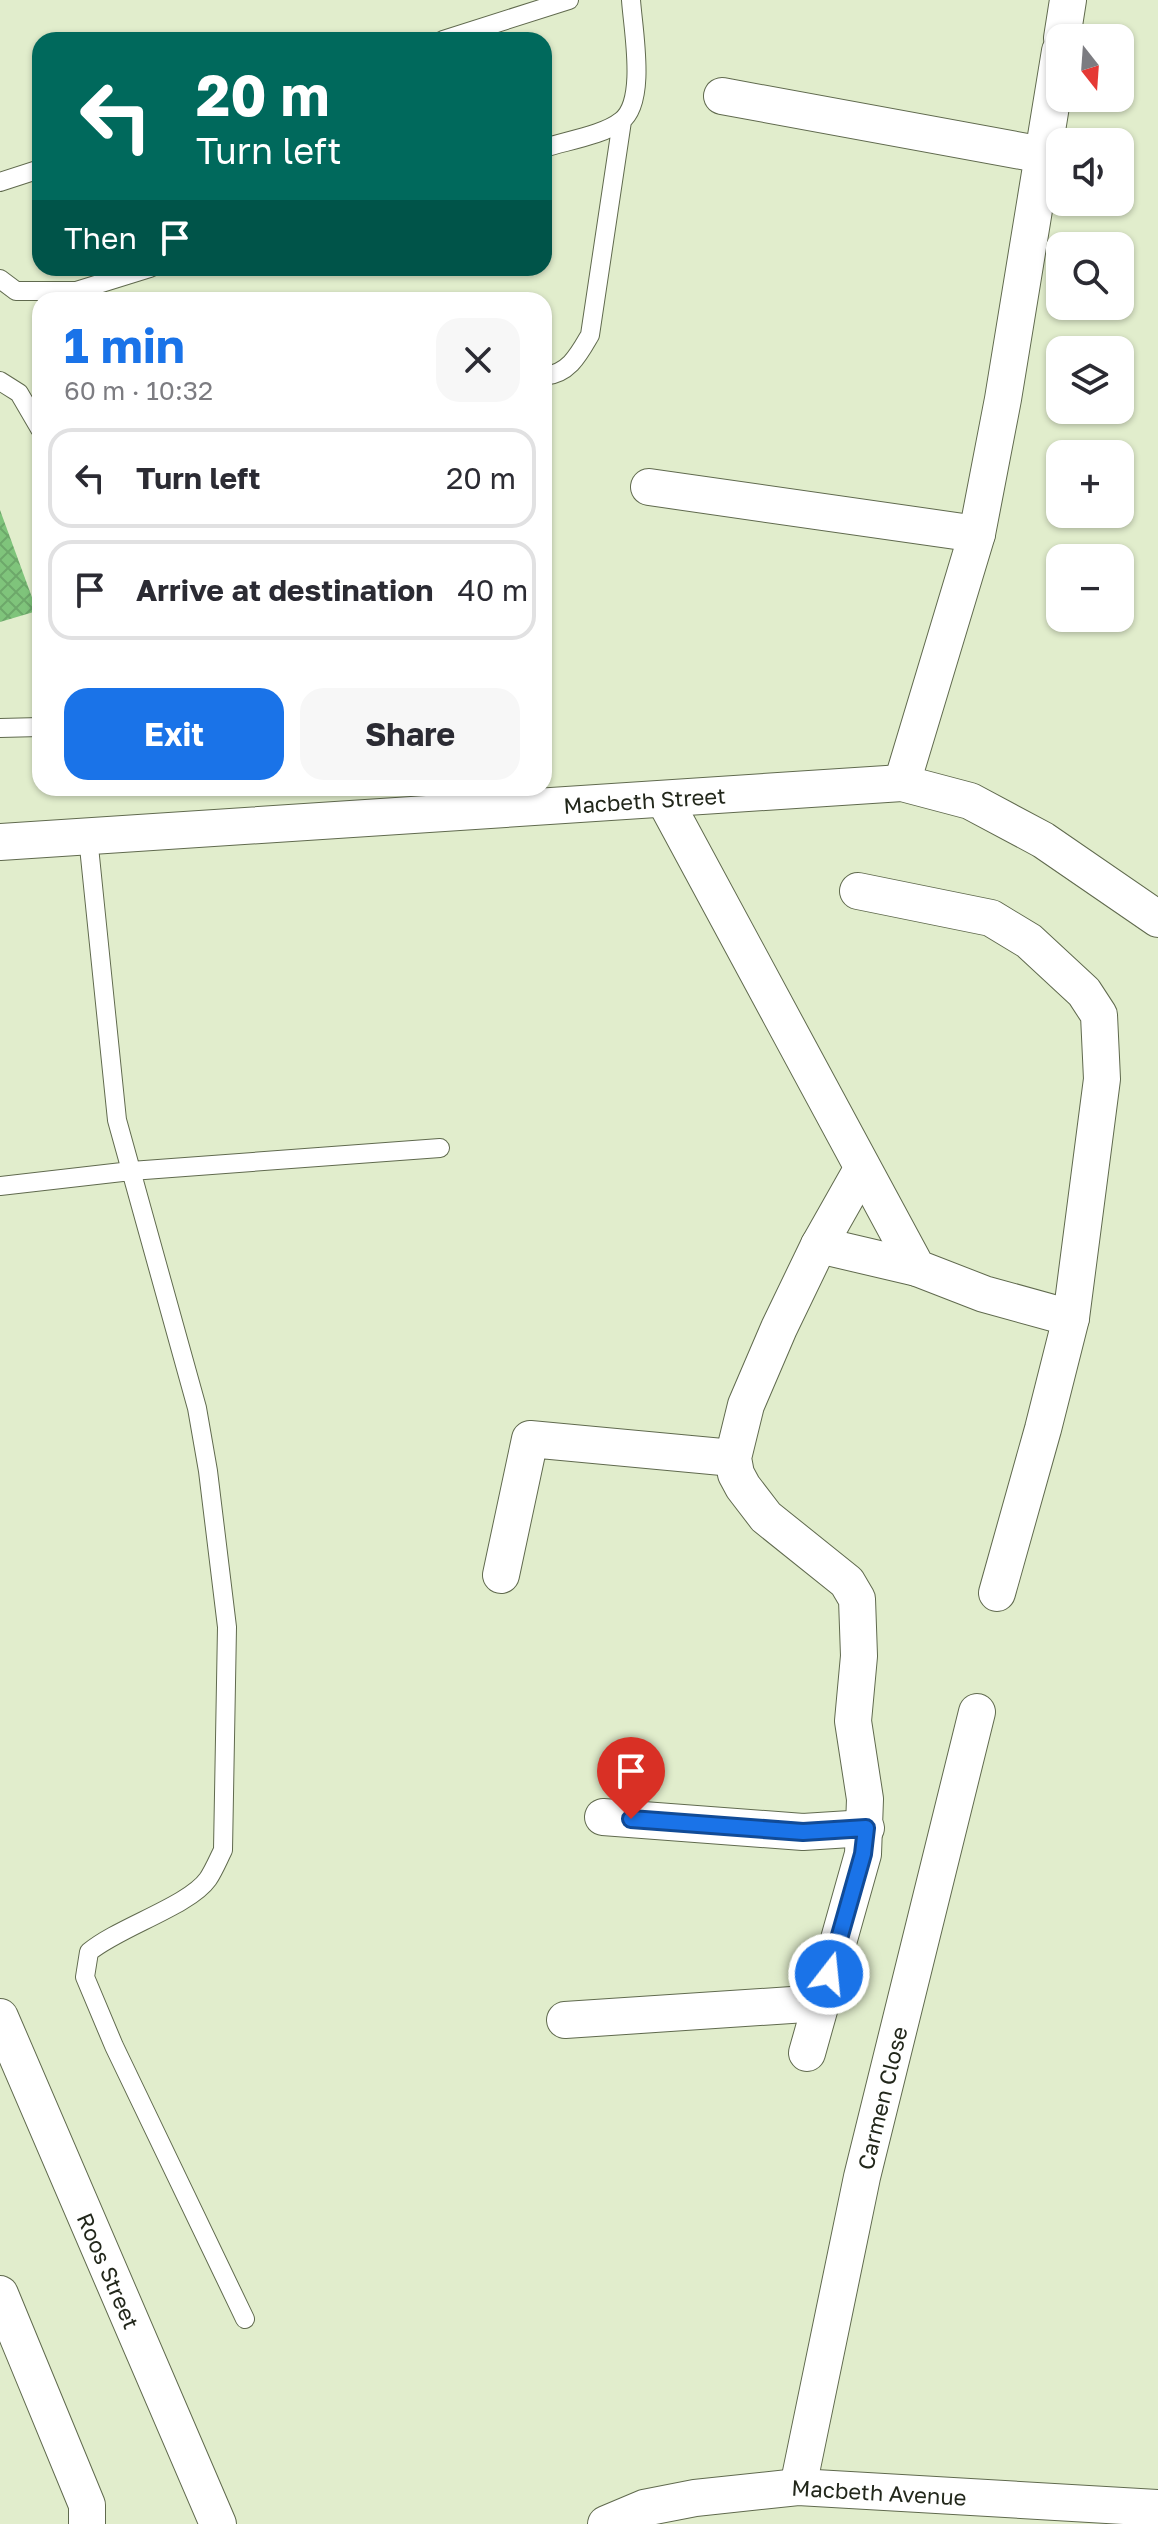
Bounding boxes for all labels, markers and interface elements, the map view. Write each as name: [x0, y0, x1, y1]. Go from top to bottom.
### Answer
north arrow: [1046, 24, 1134, 112]
map controls: [1046, 24, 1134, 632]
text: 20 m: [196, 61, 330, 128]
icon: left: [64, 64, 168, 168]
button: sound: [1046, 128, 1134, 216]
text: Turn left: [196, 129, 342, 172]
icon: arrive: [153, 216, 197, 260]
text: Then: [64, 220, 137, 256]
button: search: [1046, 232, 1134, 320]
text: 1 min: [64, 316, 185, 374]
button: close: [436, 318, 520, 402]
button: layers: [1046, 336, 1134, 424]
text: 60 m · 10:32: [64, 375, 213, 406]
button: +: [1046, 440, 1134, 528]
icon: left: [68, 456, 112, 500]
text: Turn left: [136, 460, 261, 496]
text: 20 m: [446, 460, 516, 496]
button: −: [1046, 544, 1134, 632]
icon: arrive: [68, 568, 112, 612]
text: Arrive at destination: [136, 572, 433, 608]
text: 40 m: [457, 572, 528, 608]
button: Exit: [64, 688, 284, 780]
button: Share: [300, 688, 520, 780]
street label: Macbeth Street: [563, 781, 727, 819]
pin: [597, 1737, 665, 1819]
icon: arrive: [609, 1749, 653, 1793]
position arrow: [787, 1932, 871, 2016]
street label: Carmen Close: [851, 2023, 912, 2172]
street label: Roos Street: [72, 2208, 146, 2333]
street label: Macbeth Avenue: [791, 2473, 967, 2510]

